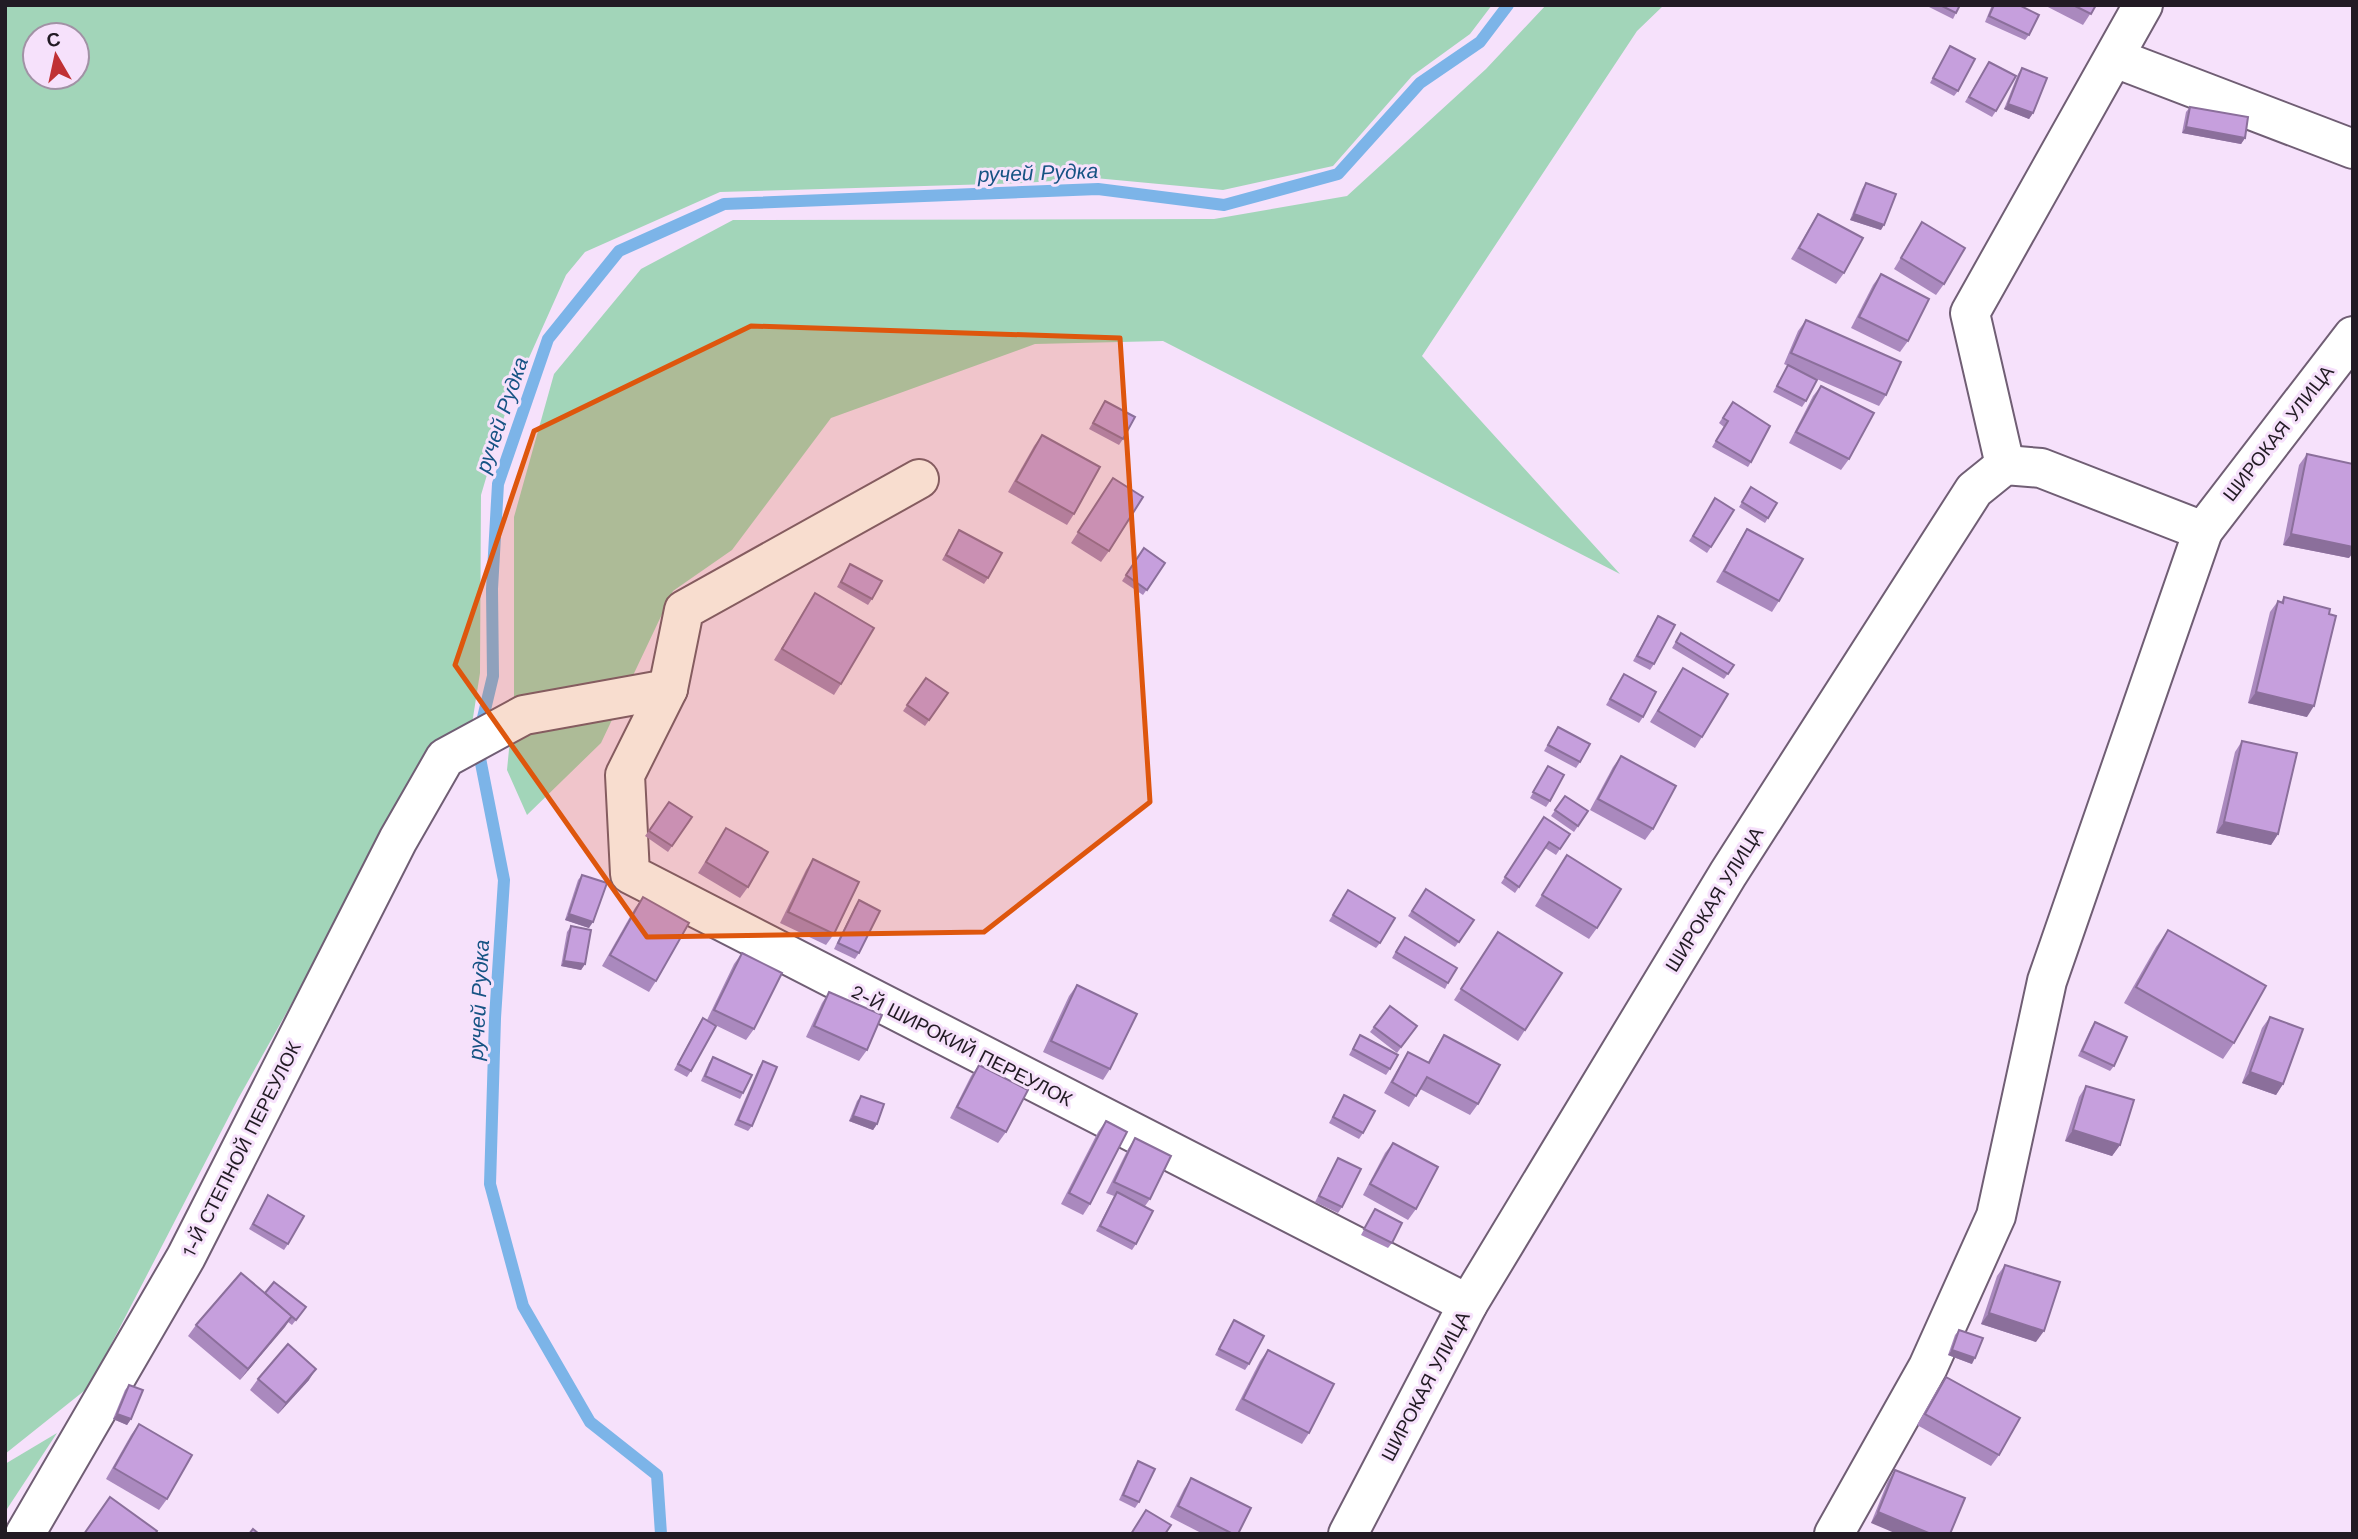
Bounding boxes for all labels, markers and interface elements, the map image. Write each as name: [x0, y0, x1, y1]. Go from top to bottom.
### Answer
north arrow: [21, 21, 91, 91]
text: С: [45, 27, 62, 52]
water label: ручей Рудка: [976, 158, 1099, 187]
water label: ручей Рудка: [470, 354, 533, 477]
street label: ШИРОКАЯ УЛИЦА: [2218, 360, 2339, 506]
street label: ШИРОКАЯ УЛИЦА: [1661, 822, 1768, 976]
water label: ручей Рудка: [463, 939, 494, 1062]
street label: 2-Й ШИРОКИЙ ПЕРЕУЛОК: [847, 980, 1076, 1111]
street label: 1-Й СТЕПНОЙ ПЕРЕУЛОК: [177, 1038, 306, 1261]
street label: ШИРОКАЯ УЛИЦА: [1376, 1307, 1475, 1465]

